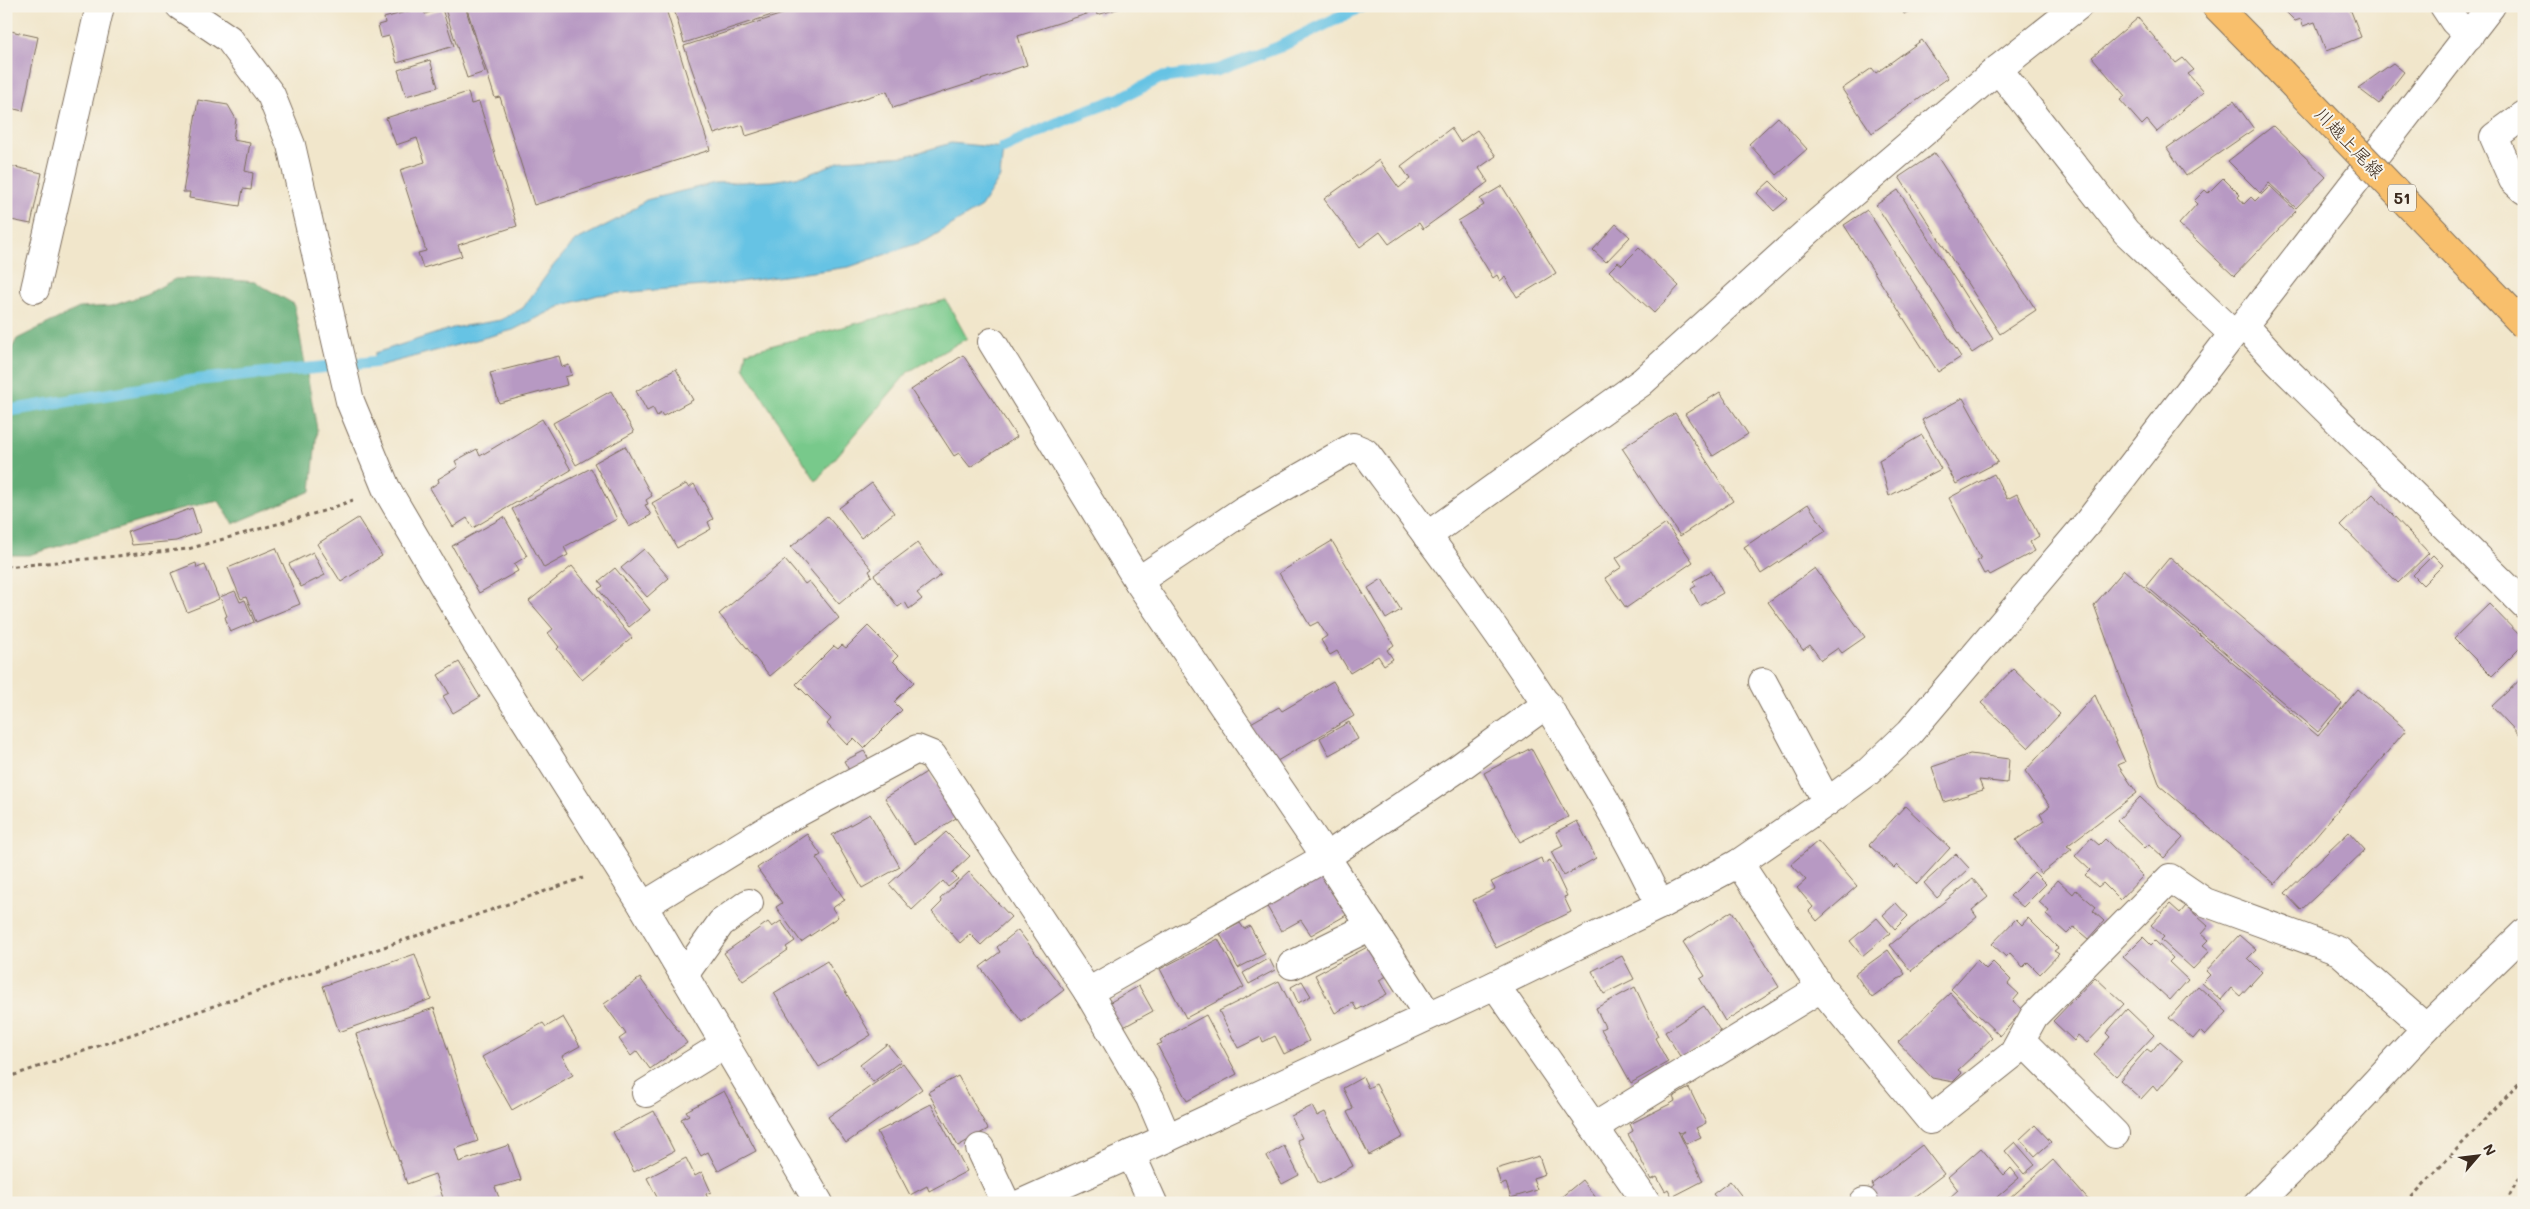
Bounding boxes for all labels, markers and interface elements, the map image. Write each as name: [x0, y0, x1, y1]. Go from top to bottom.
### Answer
street label: 川越上尾線: [2310, 102, 2390, 183]
road number: 51: [2388, 184, 2416, 212]
north arrow: [2452, 1132, 2502, 1182]
text: N: [2479, 1141, 2501, 1159]

